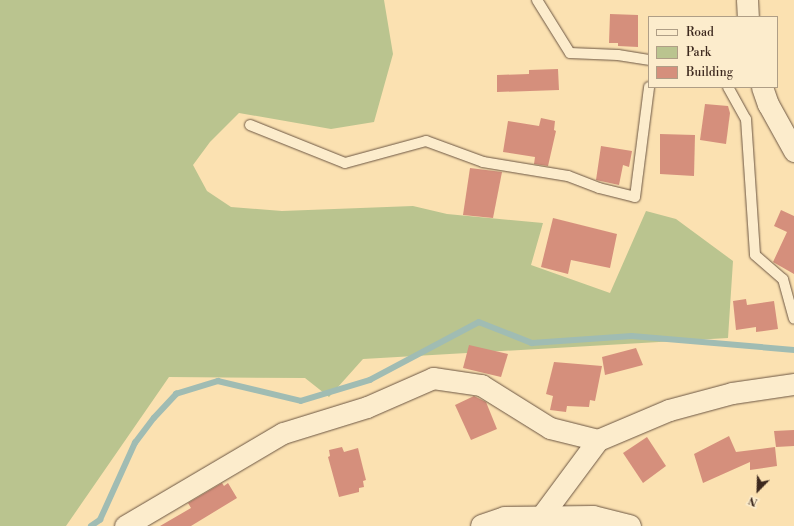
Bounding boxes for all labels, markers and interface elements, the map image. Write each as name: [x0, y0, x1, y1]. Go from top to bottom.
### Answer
legend: [648, 16, 778, 88]
text: Road: [686, 25, 714, 40]
text: Park: [686, 45, 711, 60]
text: Building: [686, 65, 733, 80]
north arrow: [738, 470, 778, 510]
text: N: [747, 493, 760, 509]

